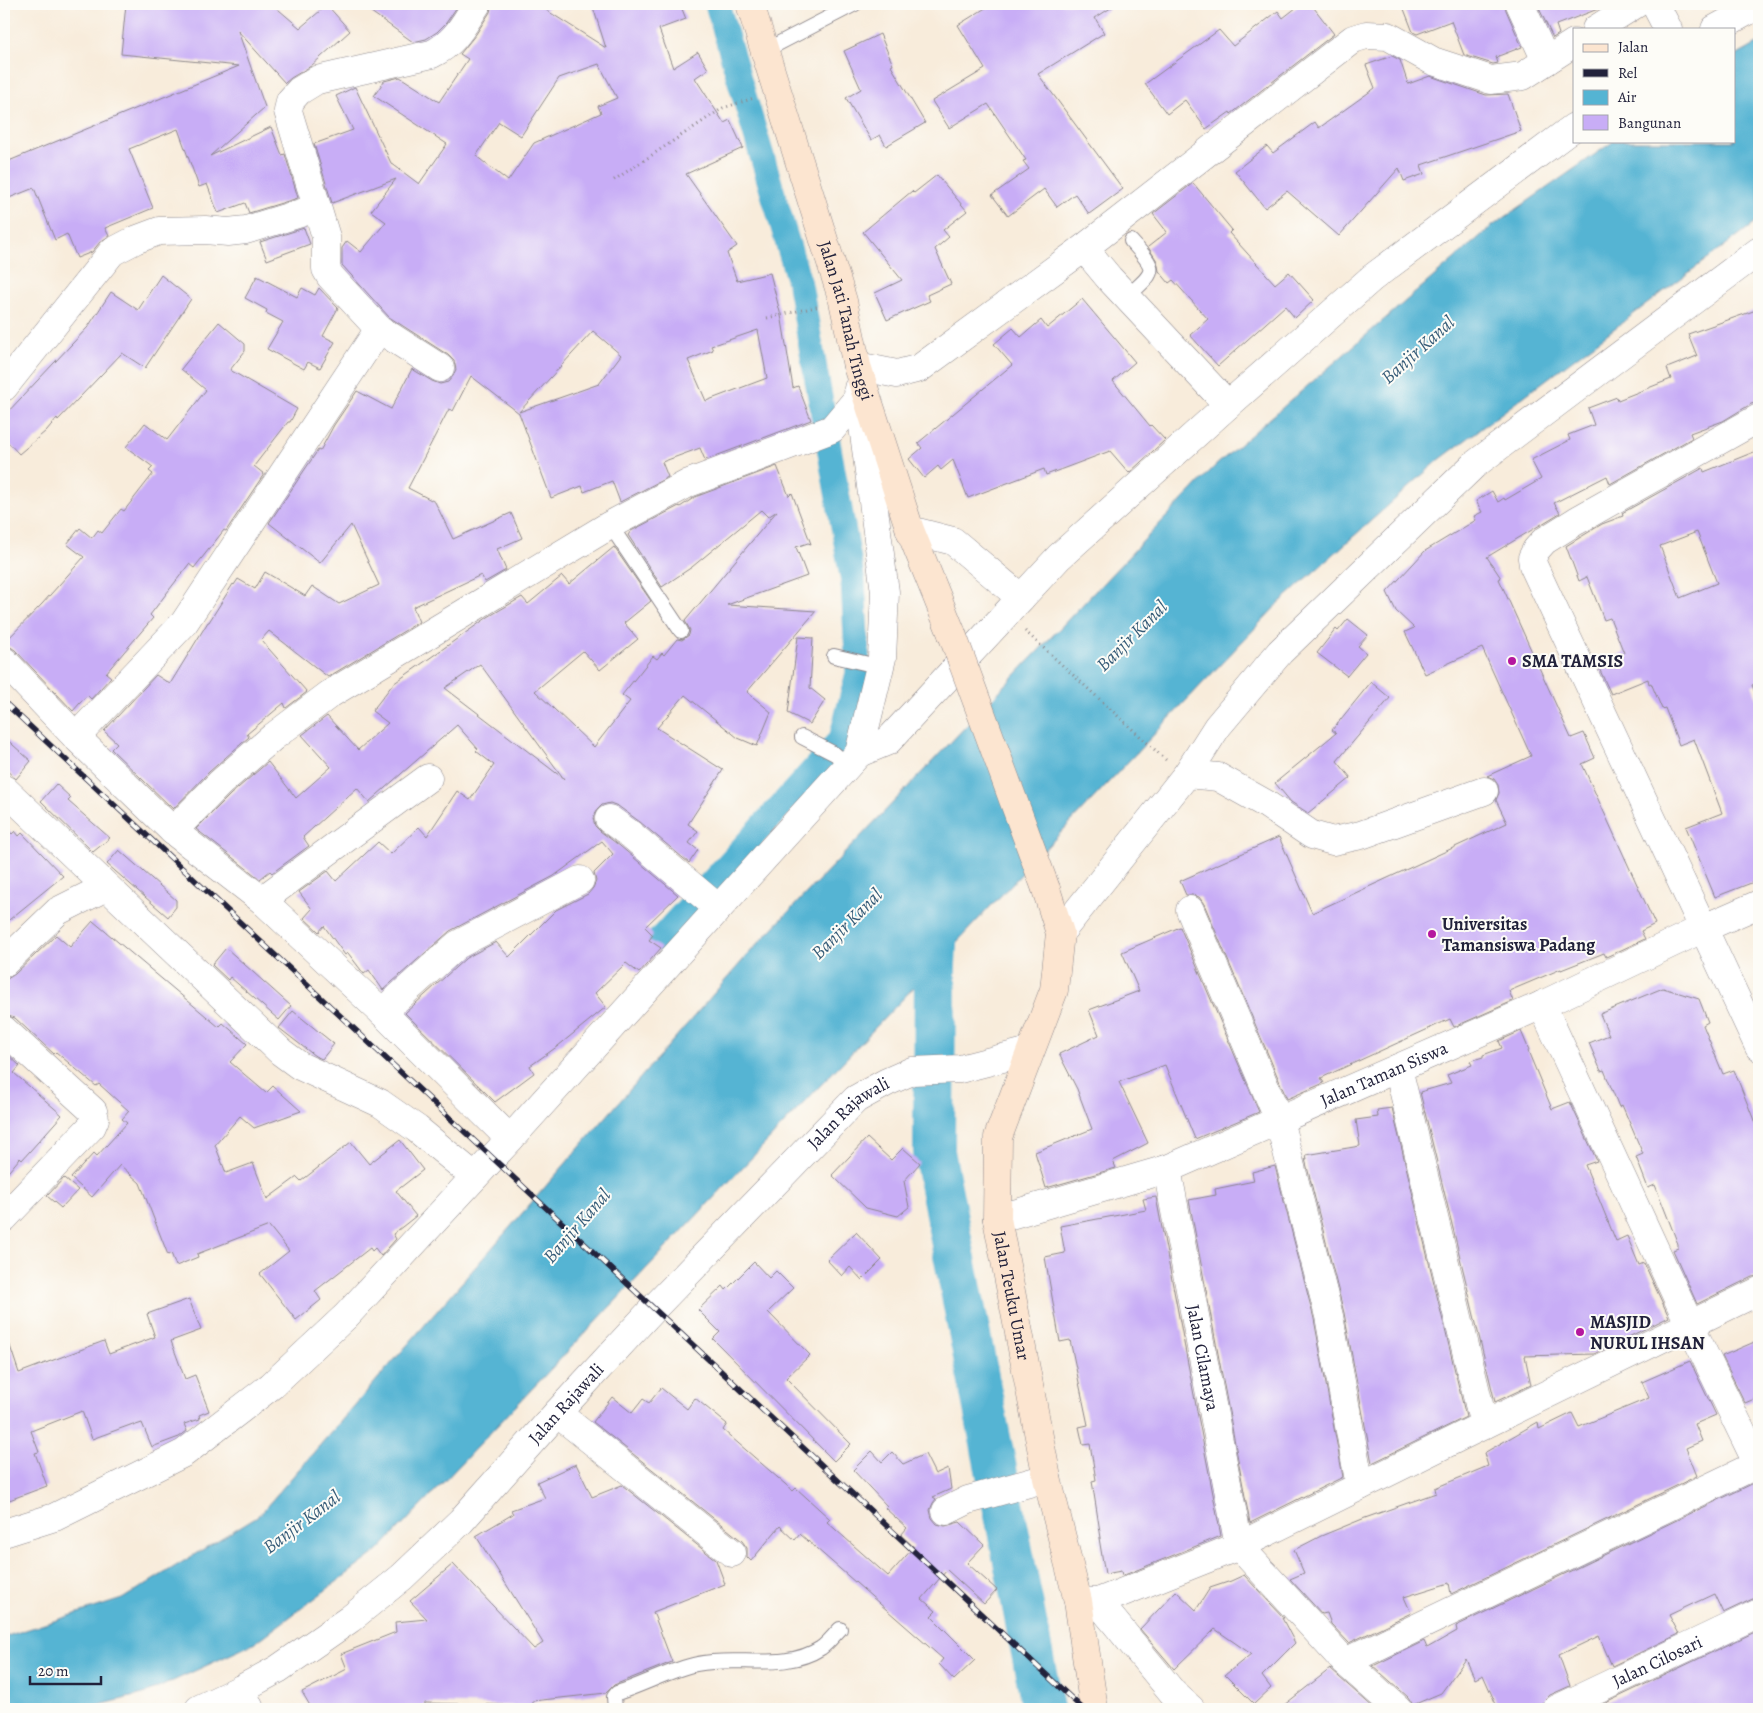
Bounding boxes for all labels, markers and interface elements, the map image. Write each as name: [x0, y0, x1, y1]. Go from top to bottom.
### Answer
legend: [1573, 28, 1736, 142]
text: Jalan: [1618, 37, 1648, 57]
text: Rel: [1618, 63, 1637, 83]
text: Air: [1617, 87, 1637, 107]
text: Bangunan: [1618, 113, 1681, 133]
street label: Jalan Jati Tanah Tinggi: [813, 238, 879, 404]
water label: Banjir Kanal: [1376, 310, 1461, 390]
water label: Banjir Kanal: [1091, 595, 1173, 677]
place label: SMA TAMSIS: [1522, 649, 1623, 673]
marker: SMA TAMSIS: [1506, 655, 1518, 667]
water label: Banjir Kanal: [806, 883, 888, 965]
place label: Universitas Tamansiswa Padang: [1442, 912, 1596, 957]
marker: Universitas Tamansiswa Padang: [1426, 928, 1438, 940]
street label: Jalan Taman Siswa: [1317, 1035, 1452, 1112]
street label: Jalan Rajawali: [802, 1071, 894, 1154]
water label: Banjir Kanal: [537, 1183, 617, 1269]
street label: Jalan Teuku Umar: [988, 1229, 1036, 1362]
street label: Jalan Cilamaya: [1181, 1302, 1225, 1413]
place label: MASJID NURUL IHSAN: [1590, 1310, 1705, 1355]
marker: MASJID NURUL IHSAN: [1574, 1326, 1586, 1338]
street label: Jalan Rajawali: [523, 1358, 609, 1449]
water label: Banjir Kanal: [258, 1484, 346, 1560]
street label: Jalan Cilosari: [1608, 1630, 1706, 1693]
scale bar: [30, 1653, 101, 1685]
text: 20 m: [38, 1661, 69, 1681]

